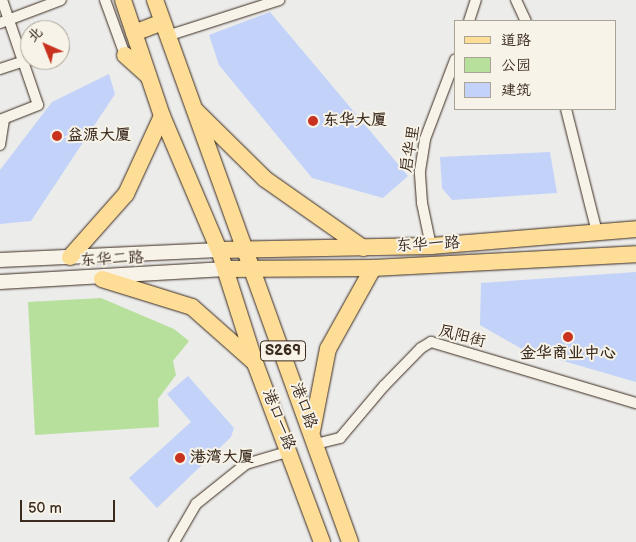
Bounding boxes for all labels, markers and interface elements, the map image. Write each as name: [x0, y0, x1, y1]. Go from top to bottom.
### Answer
north arrow: [20, 20, 70, 70]
legend: [454, 20, 616, 110]
text: 北: [24, 24, 46, 46]
text: 道路: [501, 31, 531, 50]
text: 公园: [501, 56, 531, 75]
text: 建筑: [501, 81, 531, 100]
place label: 东华大厦: [323, 111, 387, 131]
marker: 东华大厦: [307, 115, 319, 127]
street label: 启华里: [397, 124, 425, 174]
place label: 益源大厦: [67, 126, 131, 146]
marker: 益源大厦: [51, 130, 63, 142]
street label: 东华一路: [396, 234, 460, 256]
street label: 东华二路: [80, 249, 144, 271]
street label: 凤阳街: [436, 322, 488, 352]
marker: 金华商业中心: [562, 331, 574, 343]
road number: S269: [259, 338, 307, 364]
place label: 金华商业中心: [520, 344, 616, 364]
street label: 港口路: [286, 380, 320, 432]
street label: 港口一路: [258, 387, 298, 453]
place label: 港湾大厦: [190, 448, 254, 468]
marker: 港湾大厦: [174, 452, 186, 464]
scale bar: [22, 490, 118, 522]
text: 50 m: [28, 499, 62, 518]

